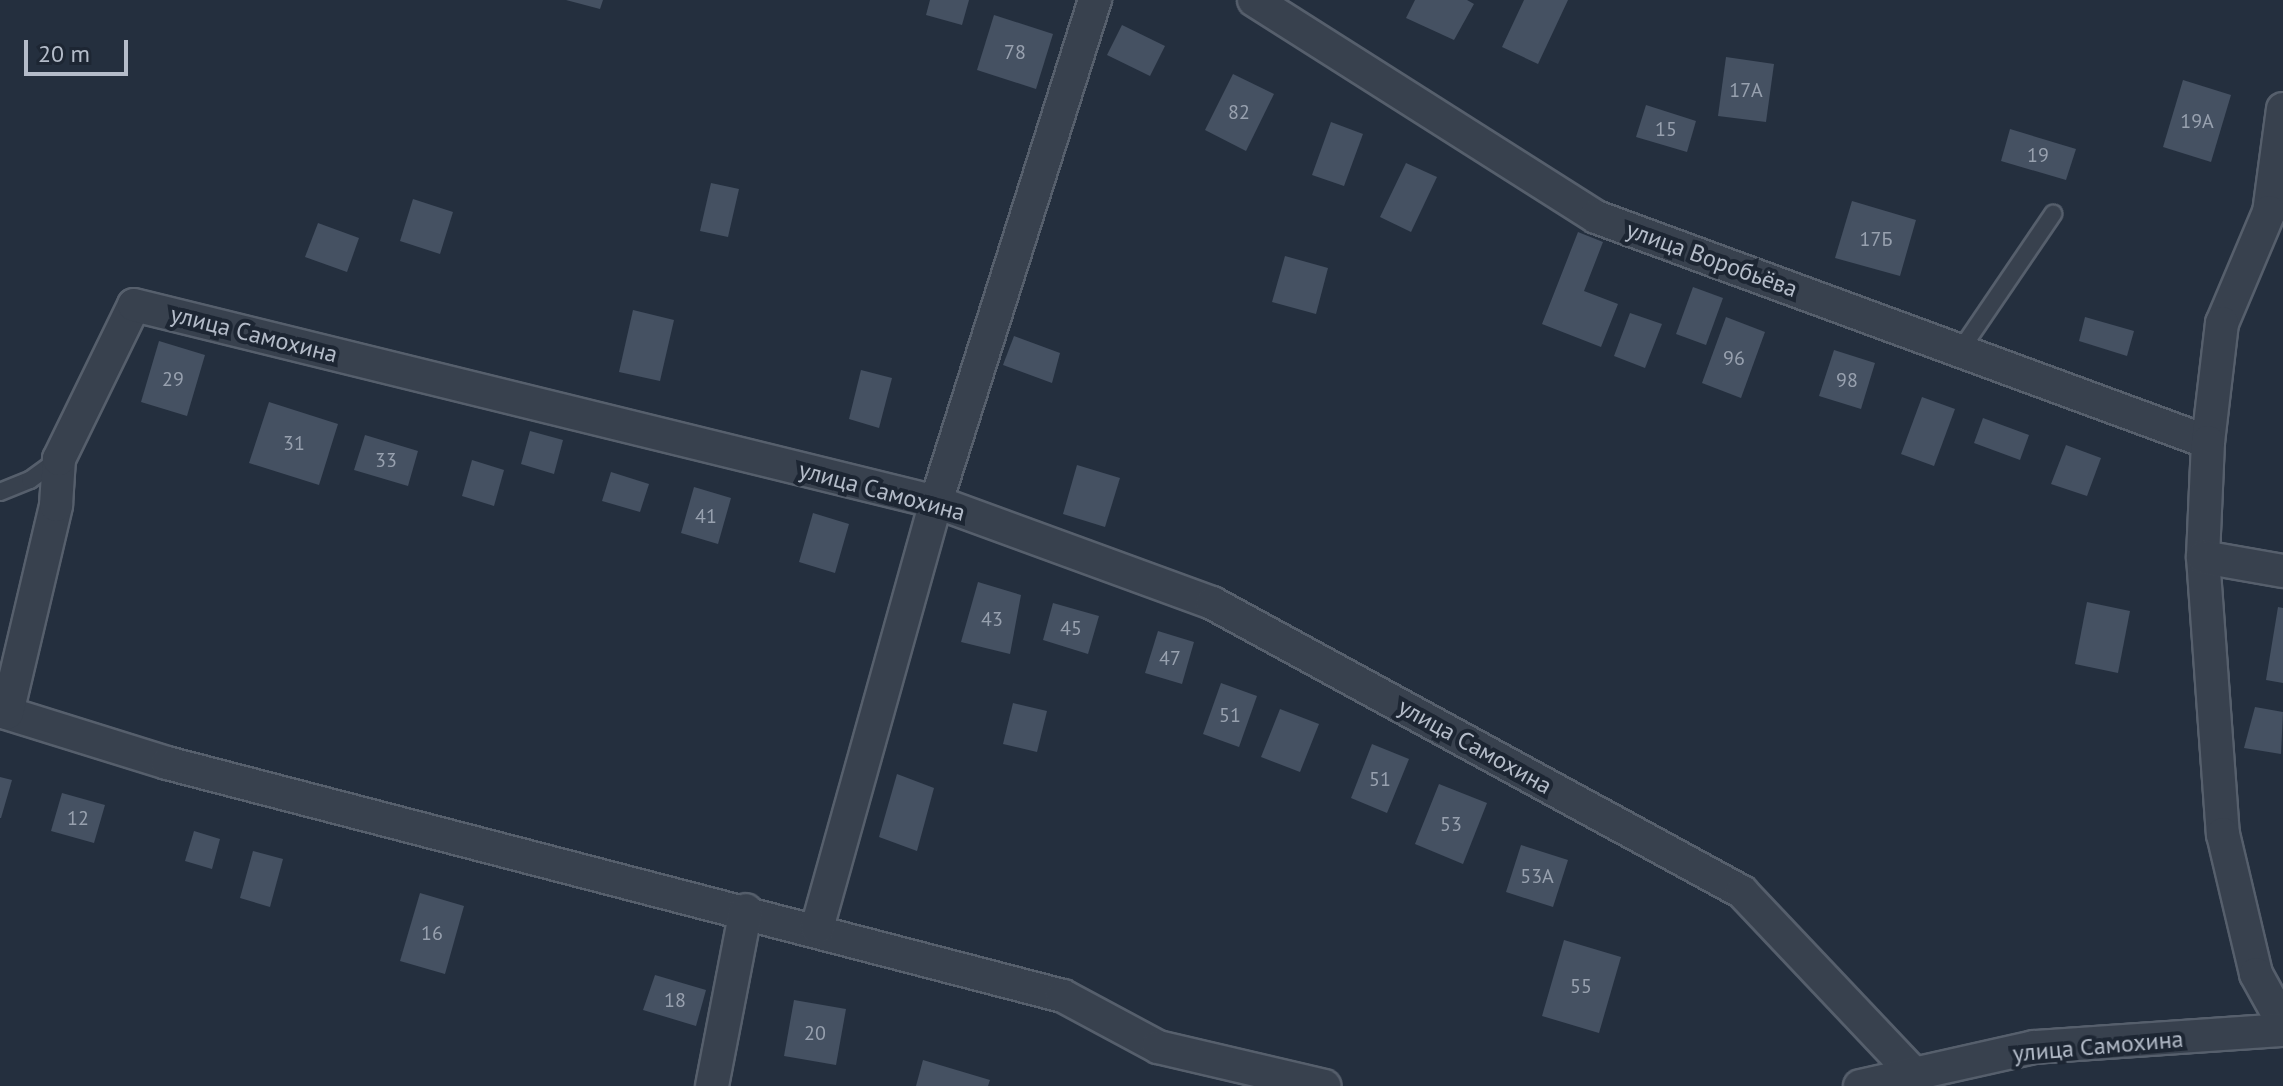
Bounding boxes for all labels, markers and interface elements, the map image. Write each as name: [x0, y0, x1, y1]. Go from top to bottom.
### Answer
scale bar: [28, 24, 132, 74]
text: 20 m: [38, 38, 90, 69]
house number: 78: [1004, 40, 1026, 64]
house number: 17А: [1729, 78, 1763, 102]
house number: 82: [1228, 100, 1250, 124]
house number: 19А: [2180, 109, 2214, 133]
house number: 15: [1655, 117, 1677, 141]
house number: 19: [2027, 143, 2049, 167]
street label: улица Воробьёва: [1622, 215, 1802, 303]
house number: 17Б: [1860, 227, 1892, 251]
street label: улица Самохина: [167, 299, 341, 369]
house number: 96: [1723, 346, 1745, 370]
house number: 29: [162, 367, 184, 391]
house number: 98: [1836, 368, 1858, 392]
house number: 31: [283, 431, 305, 455]
house number: 33: [375, 448, 397, 472]
street label: улица Самохина: [796, 455, 968, 527]
house number: 41: [695, 504, 717, 528]
house number: 43: [981, 607, 1003, 631]
house number: 45: [1060, 616, 1082, 640]
house number: 47: [1159, 646, 1181, 670]
street label: улица Самохина: [1393, 692, 1557, 800]
house number: 51: [1219, 703, 1241, 727]
house number: 51: [1369, 767, 1391, 791]
house number: 12: [67, 806, 89, 830]
house number: 53: [1440, 812, 1462, 836]
house number: 53А: [1520, 864, 1554, 888]
house number: 16: [421, 921, 443, 945]
house number: 55: [1570, 974, 1592, 998]
house number: 18: [664, 988, 686, 1012]
house number: 20: [804, 1021, 826, 1045]
street label: улица Самохина: [2011, 1024, 2185, 1068]

